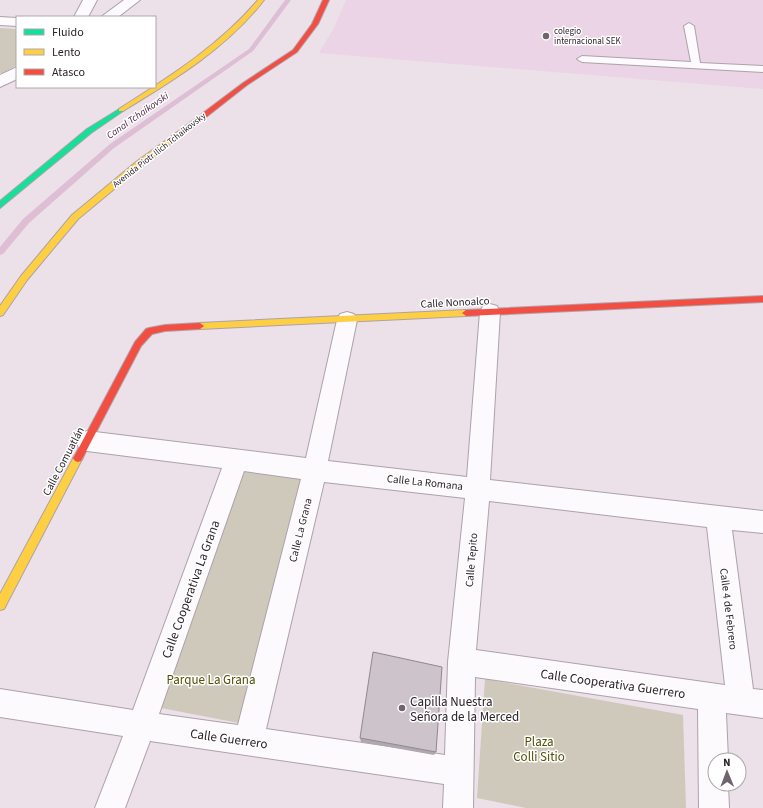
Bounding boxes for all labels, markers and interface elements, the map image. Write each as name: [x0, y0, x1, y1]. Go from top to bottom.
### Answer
legend: [16, 16, 156, 88]
text: Fluido: [52, 24, 84, 41]
place label: colegio internacional SEK: [554, 25, 621, 48]
marker: colegio internacional SEK: [541, 31, 551, 41]
text: Lento: [52, 44, 81, 61]
text: Atasco: [52, 64, 85, 81]
water label: Canal Tchaikovski: [104, 89, 172, 142]
street label: Avenida Piotr Ilich Tchaikovsky: [110, 109, 209, 191]
street label: Calle Nonoalco: [420, 293, 490, 312]
street label: Calle Comuatlán: [39, 424, 88, 498]
street label: Calle La Romana: [386, 471, 464, 494]
street label: Calle La Grana: [285, 496, 316, 564]
street label: Calle Cooperativa La Grana: [158, 518, 224, 661]
street label: Calle Tepito: [462, 532, 481, 588]
street label: Calle 4 de Febrero: [716, 567, 741, 651]
street label: Calle Cooperativa Guerrero: [539, 665, 687, 703]
park label: Parque La Grana: [167, 671, 255, 689]
place label: Capilla Nuestra Señora de la Merced: [410, 693, 519, 726]
marker: Capilla Nuestra Señora de la Merced: [397, 703, 407, 713]
street label: Calle Guerrero: [189, 725, 269, 753]
park label: Plaza Colli Sitio: [513, 733, 565, 766]
north arrow: [707, 752, 747, 792]
text: N: [723, 755, 731, 770]

